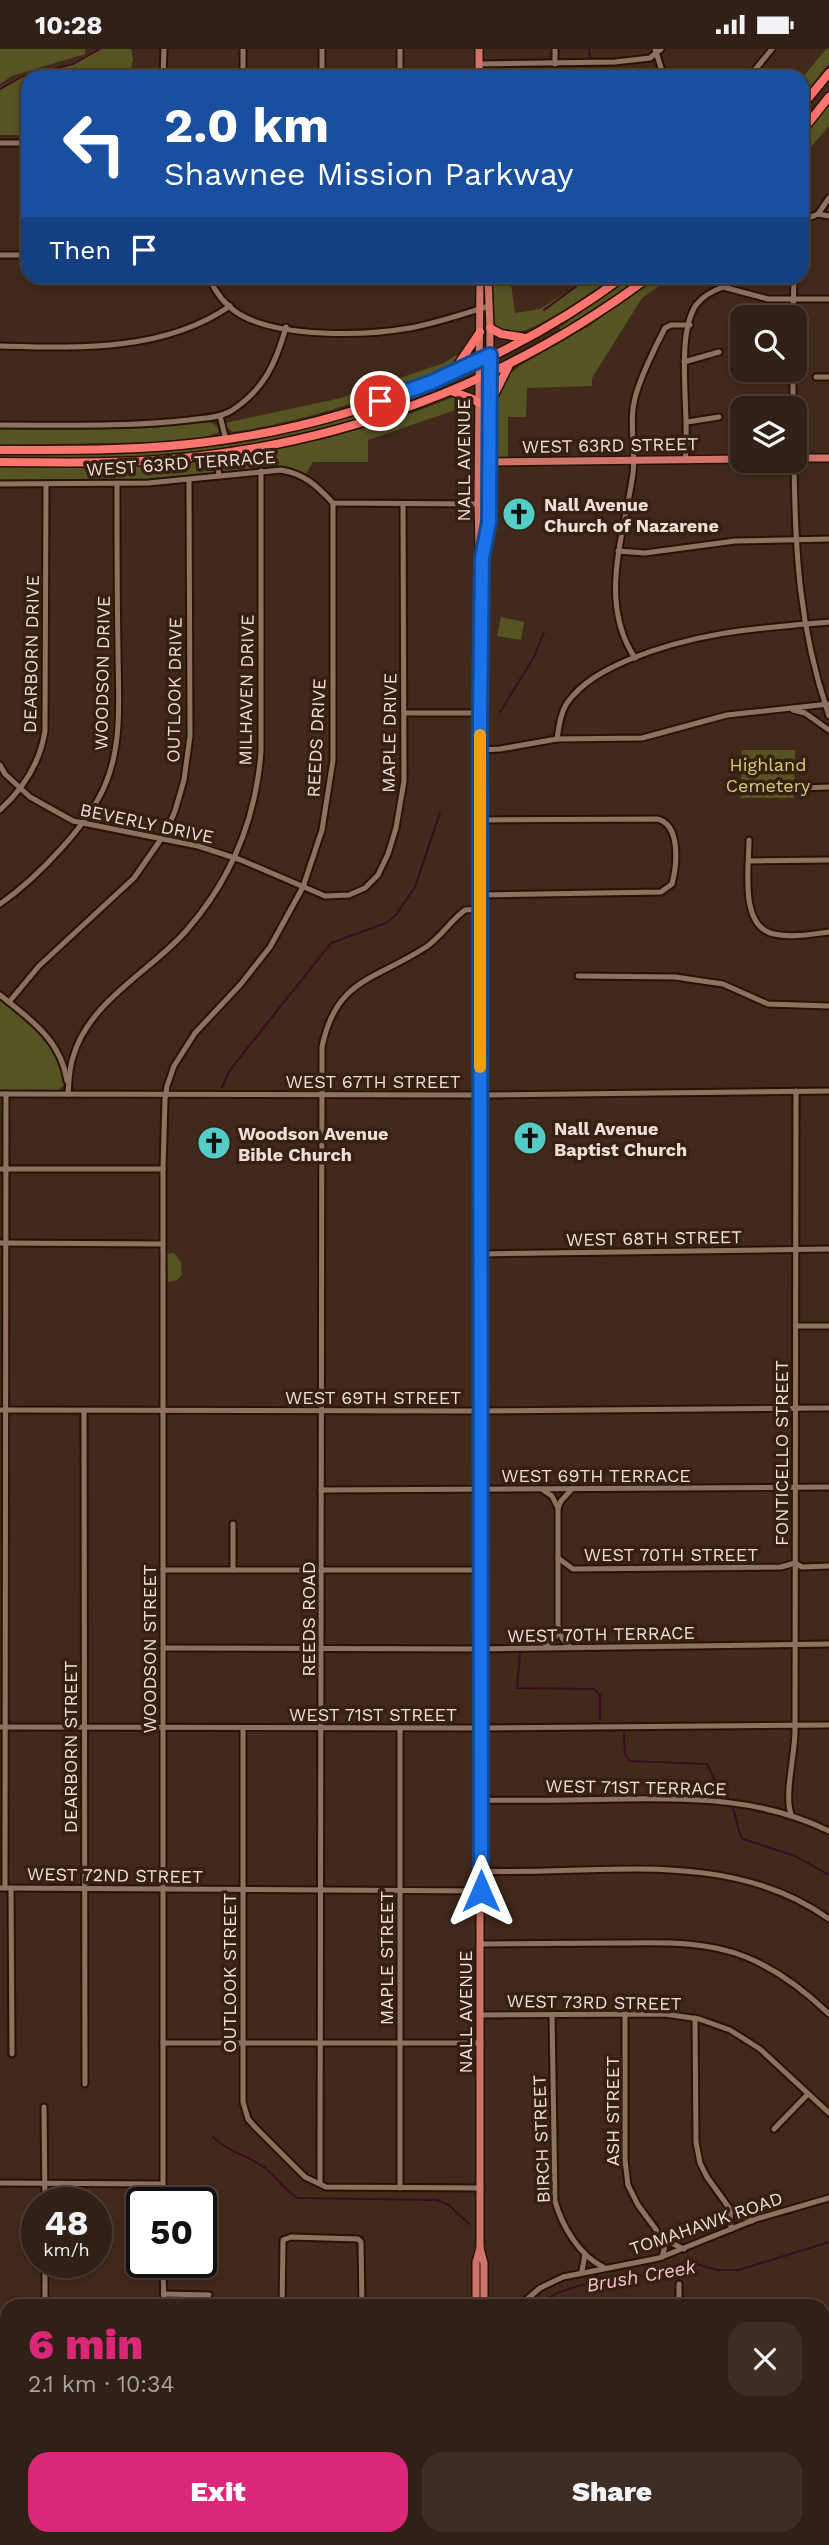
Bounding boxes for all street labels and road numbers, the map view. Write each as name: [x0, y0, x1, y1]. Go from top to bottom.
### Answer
street label: NALL AVENUE: [453, 399, 474, 521]
street label: WEST 63RD STREET: [522, 433, 699, 457]
street label: WEST 63RD TERRACE: [86, 446, 276, 480]
street label: DEARBORN DRIVE: [19, 575, 43, 733]
street label: WOODSON DRIVE: [90, 595, 114, 751]
street label: MILHAVEN DRIVE: [234, 614, 258, 766]
street label: OUTLOOK DRIVE: [162, 617, 186, 763]
street label: MAPLE DRIVE: [377, 673, 401, 793]
street label: REEDS DRIVE: [302, 678, 330, 798]
street label: BEVERLY DRIVE: [78, 799, 216, 847]
street label: WEST 67TH STREET: [285, 1071, 461, 1092]
street label: WEST 68TH STREET: [566, 1226, 742, 1250]
street label: FONTICELLO STREET: [771, 1360, 792, 1546]
street label: WEST 69TH STREET: [285, 1387, 461, 1408]
street label: WEST 69TH TERRACE: [501, 1465, 691, 1486]
street label: WEST 70TH STREET: [584, 1544, 758, 1565]
street label: REEDS ROAD: [298, 1561, 319, 1677]
street label: WOODSON STREET: [139, 1564, 160, 1734]
street label: WEST 70TH TERRACE: [507, 1622, 695, 1646]
street label: DEARBORN STREET: [60, 1661, 81, 1833]
street label: WEST 71ST STREET: [289, 1704, 457, 1725]
street label: WEST 71ST TERRACE: [545, 1775, 727, 1799]
street label: WEST 72ND STREET: [27, 1863, 203, 1887]
street label: MAPLE STREET: [376, 1891, 397, 2025]
street label: OUTLOOK STREET: [219, 1893, 240, 2053]
street label: NALL AVENUE: [455, 1951, 476, 2073]
street label: WEST 73RD STREET: [506, 1990, 682, 2014]
street label: ASH STREET: [602, 2056, 623, 2166]
street label: BIRCH STREET: [528, 2074, 554, 2203]
street label: TOMAHAWK ROAD: [627, 2187, 785, 2259]

